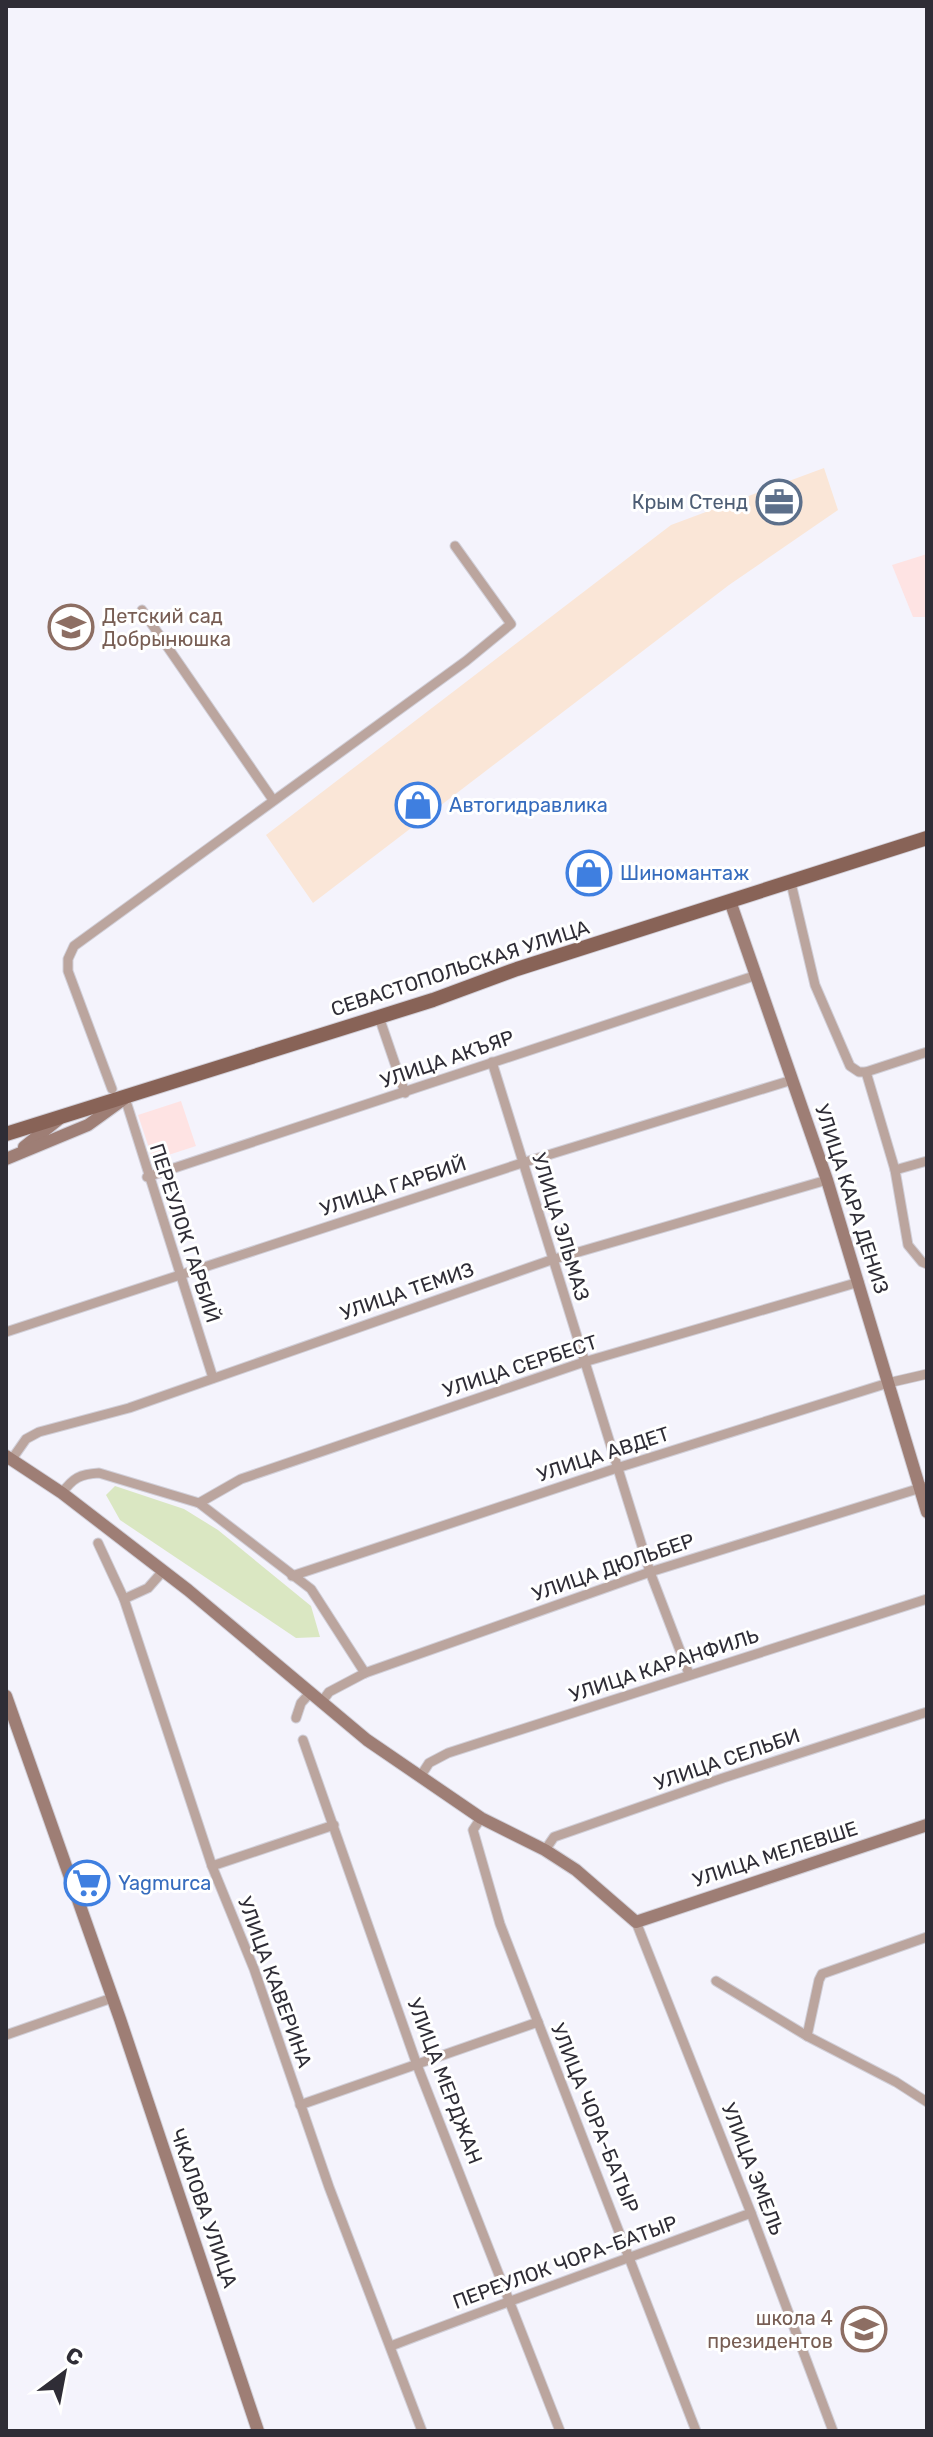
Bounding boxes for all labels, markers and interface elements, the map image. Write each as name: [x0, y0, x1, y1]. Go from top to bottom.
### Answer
office icon: Крым Стенд: [755, 478, 803, 526]
place label: Крым Стенд: [632, 490, 748, 514]
school or university icon: Детский сад Добрынюшка: [47, 603, 95, 651]
place label: Детский сад Добрынюшка: [102, 604, 231, 651]
shop icon: Автогидравлика: [394, 781, 442, 829]
place label: Автогидравлика: [449, 793, 608, 817]
shop icon: Шиномантаж: [565, 849, 613, 897]
place label: Шиномантаж: [620, 861, 749, 885]
street label: СЕВАСТОПОЛЬСКАЯ УЛИЦА: [328, 915, 592, 1021]
street label: УЛИЦА АКЪЯР: [377, 1025, 517, 1093]
street label: УЛИЦА КАРА ДЕНИЗ: [810, 1101, 894, 1297]
street label: ПЕРЕУЛОК ГАРБИЙ: [145, 1140, 225, 1326]
street label: УЛИЦА ЭЛЬМАЗ: [527, 1150, 595, 1304]
street label: УЛИЦА ГАРБИЙ: [317, 1151, 469, 1221]
street label: УЛИЦА ТЕМИЗ: [337, 1257, 477, 1325]
street label: УЛИЦА СЕРБЕСТ: [440, 1330, 601, 1402]
street label: УЛИЦА АВДЕТ: [534, 1421, 673, 1487]
street label: УЛИЦА ДЮЛЬБЕР: [529, 1528, 697, 1606]
street label: УЛИЦА КАРАНФИЛЬ: [566, 1623, 762, 1707]
street label: УЛИЦА СЕЛЬБИ: [651, 1723, 803, 1795]
street label: УЛИЦА МЕЛЕВШЕ: [690, 1816, 860, 1892]
supermarket icon: Yagmurca: [63, 1859, 111, 1907]
place label: Yagmurca: [118, 1871, 211, 1895]
street label: УЛИЦА КАВЕРИНА: [233, 1893, 317, 2071]
street label: УЛИЦА МЕРДЖАН: [402, 1995, 488, 2167]
street label: УЛИЦА ЧОРА-БАТЫР: [546, 2020, 644, 2217]
street label: УЛИЦА ЭМЕЛЬ: [717, 2099, 789, 2239]
street label: ЧКАЛОВА УЛИЦА: [166, 2125, 242, 2291]
street label: ПЕРЕУЛОК ЧОРА-БАТЫР: [449, 2210, 681, 2314]
school or university icon: школа 4 президентов: [840, 2305, 888, 2353]
place label: школа 4 президентов: [707, 2306, 833, 2353]
north arrow: [24, 2333, 104, 2413]
text: С: [61, 2341, 88, 2372]

